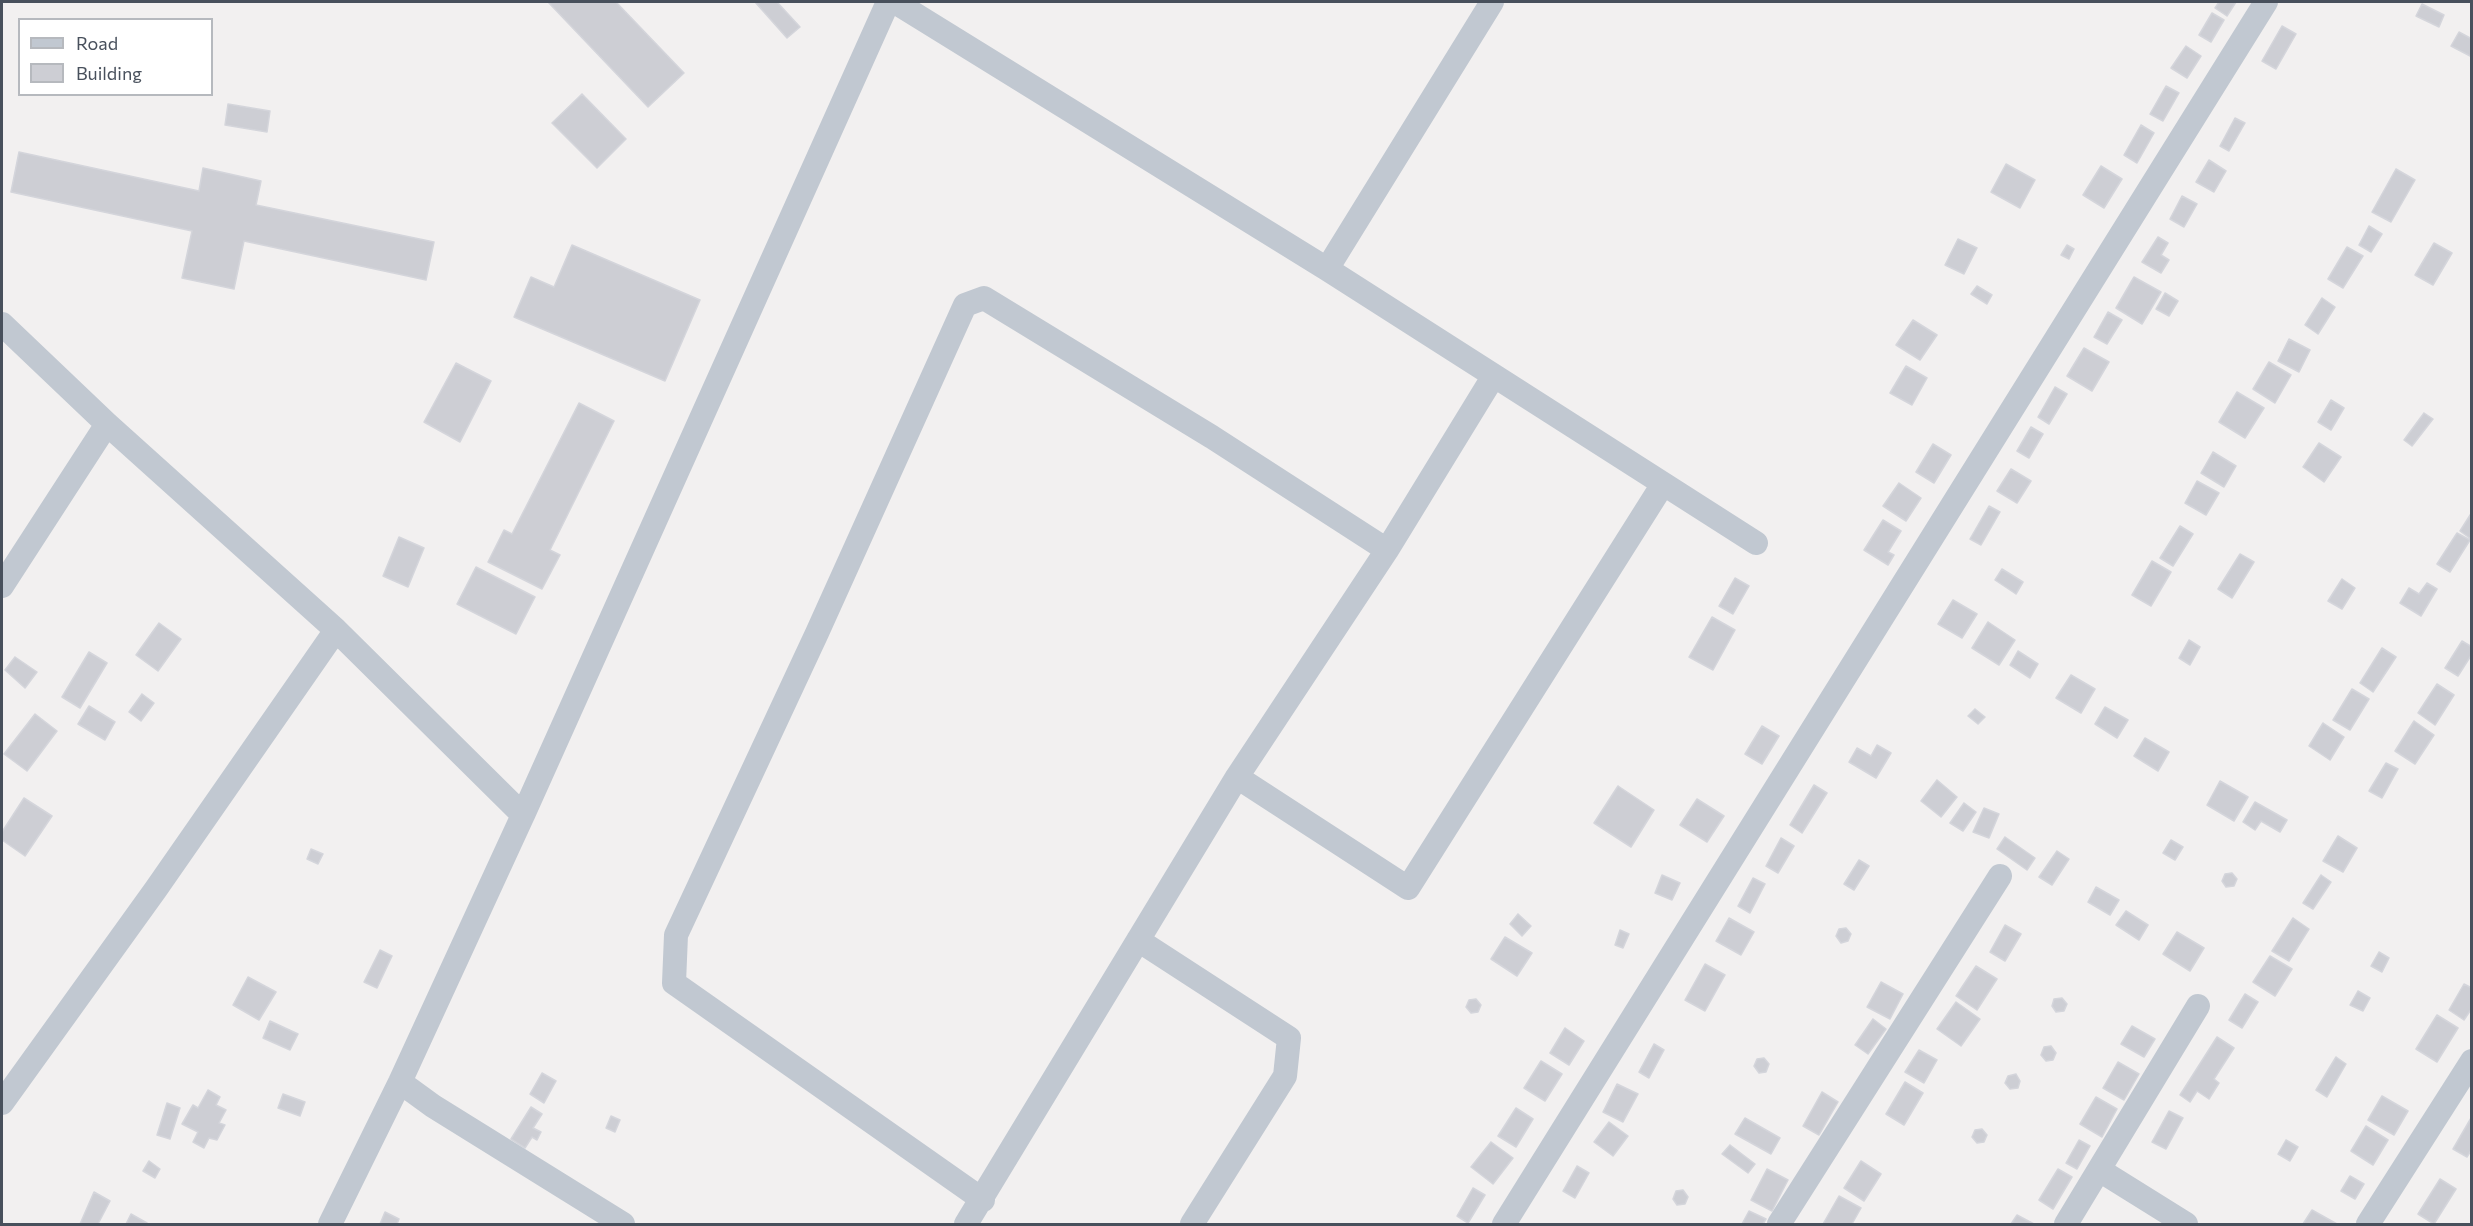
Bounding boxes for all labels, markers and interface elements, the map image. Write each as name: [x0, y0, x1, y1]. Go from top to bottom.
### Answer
legend: [18, 18, 213, 96]
text: Road: [76, 32, 118, 54]
text: Building: [76, 62, 142, 84]

